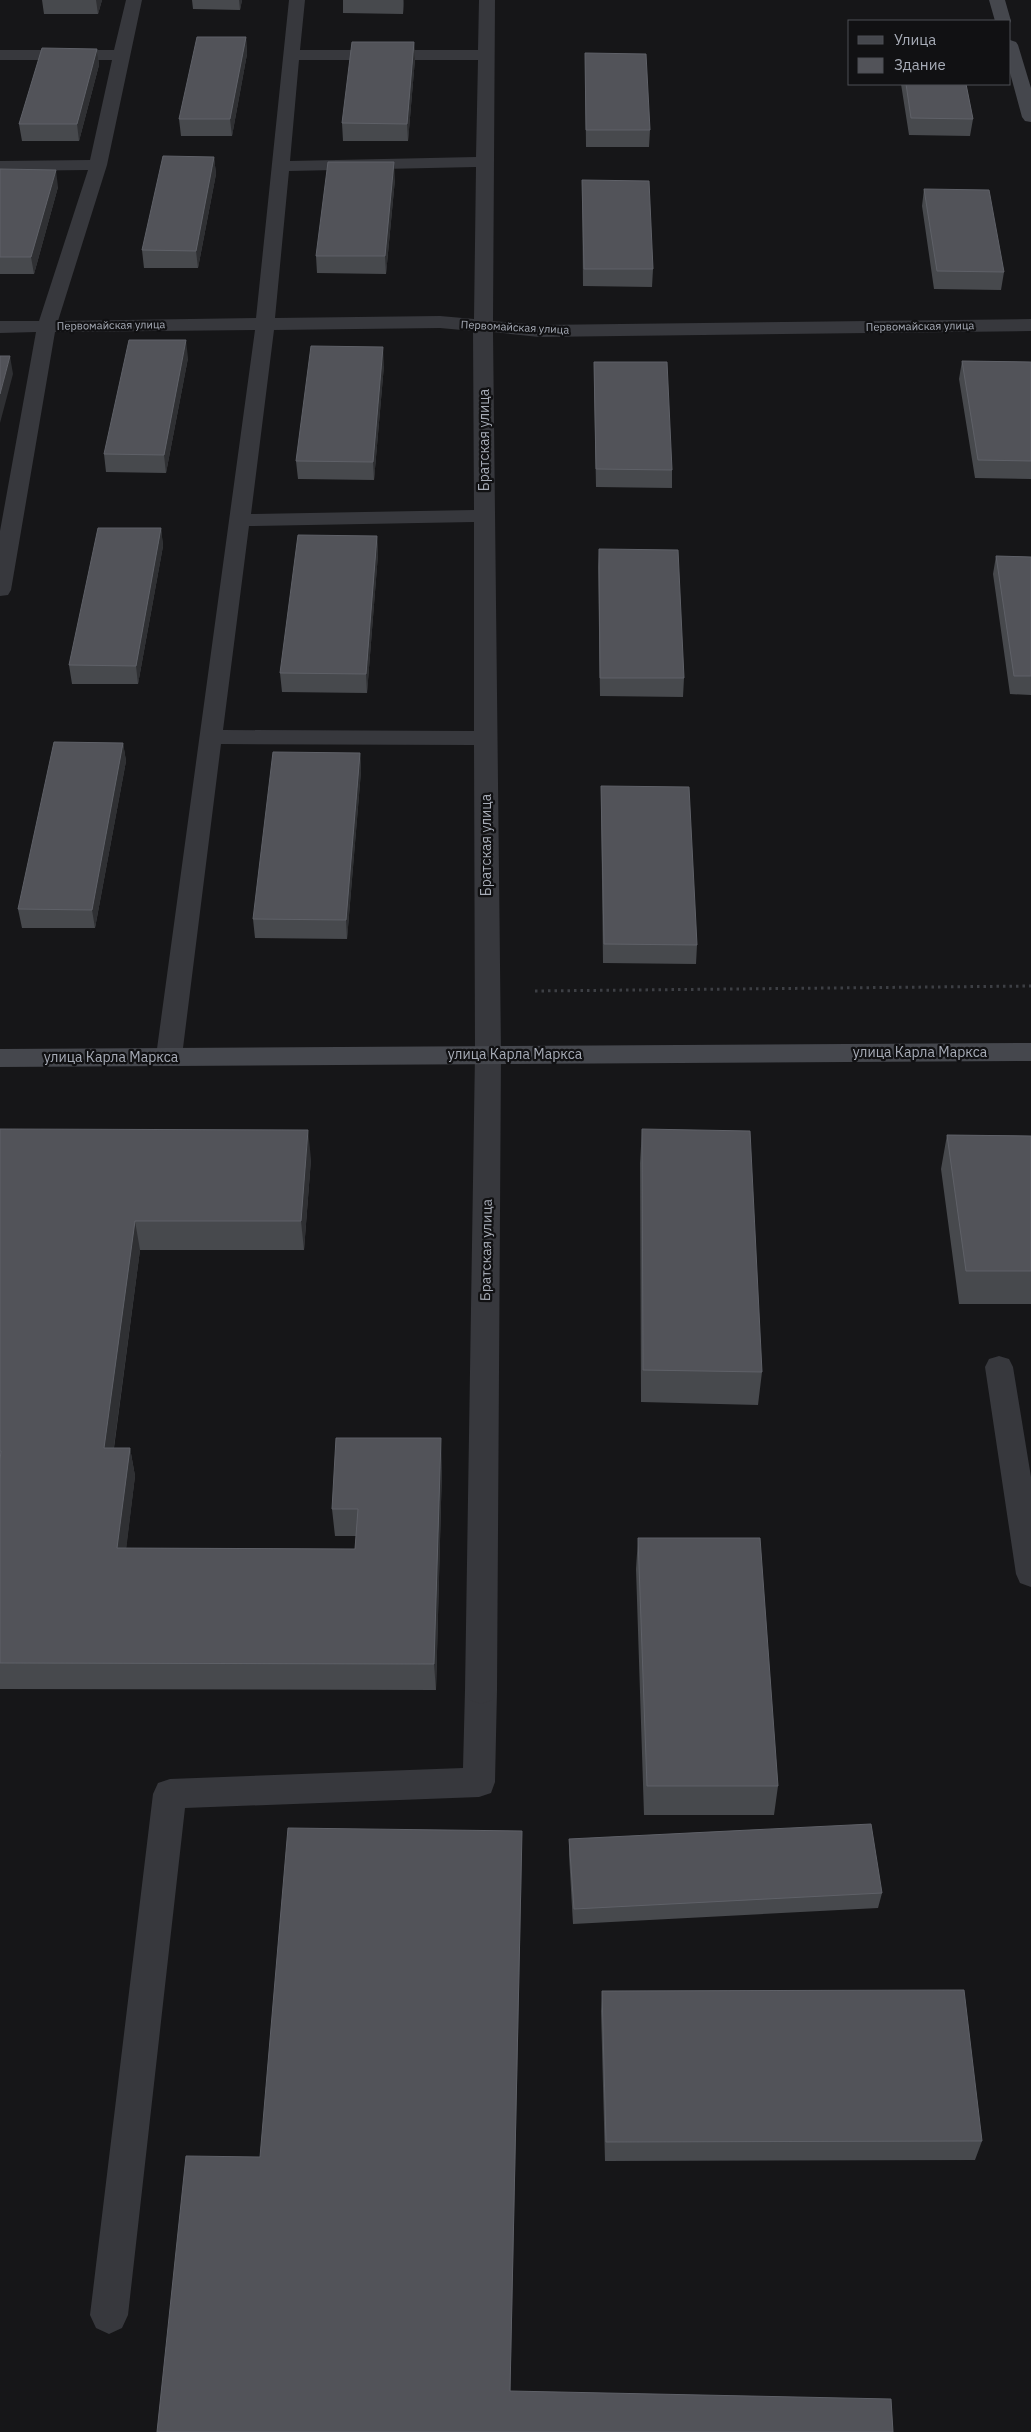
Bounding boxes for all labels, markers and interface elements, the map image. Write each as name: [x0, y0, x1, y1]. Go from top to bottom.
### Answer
legend: [848, 20, 1011, 85]
text: Улица: [894, 30, 936, 49]
text: Здание: [894, 55, 946, 74]
street label: Первомайская улица: [57, 317, 166, 333]
street label: Первомайская улица: [460, 317, 570, 337]
street label: Первомайская улица: [866, 318, 975, 334]
street label: Братская улица: [475, 388, 493, 491]
street label: Братская улица: [477, 793, 495, 896]
street label: улица Карла Маркса: [853, 1043, 988, 1061]
street label: улица Карла Маркса: [448, 1045, 583, 1063]
street label: улица Карла Маркса: [44, 1048, 179, 1066]
street label: Братская улица: [476, 1198, 496, 1301]

